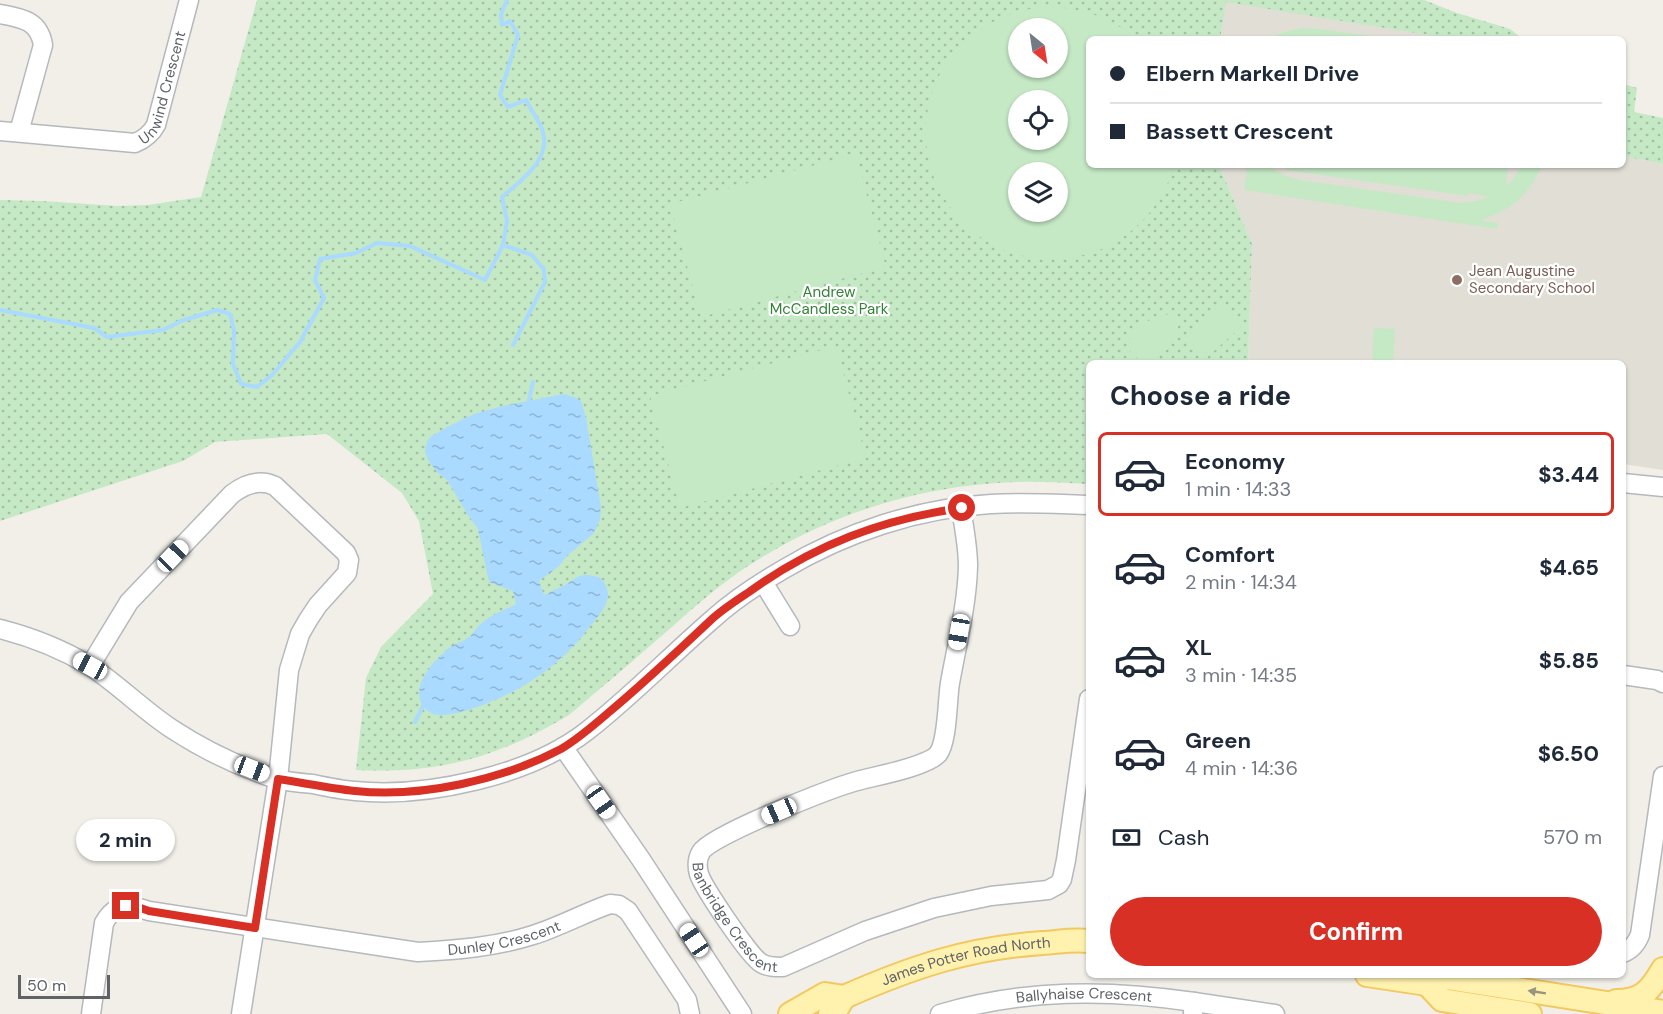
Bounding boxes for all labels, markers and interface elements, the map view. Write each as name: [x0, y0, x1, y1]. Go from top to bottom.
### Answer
north arrow: [1008, 18, 1068, 78]
map controls: [1008, 18, 1068, 222]
street label: Unwind Crescent: [135, 29, 190, 149]
text: Elbern Markell Drive: [1146, 59, 1359, 88]
button: locate: [1008, 90, 1068, 150]
text: Bassett Crescent: [1146, 117, 1333, 146]
button: layers: [1008, 162, 1068, 222]
place label: Jean Augustine Secondary School: [1469, 261, 1595, 298]
marker: Jean Augustine Secondary School: [1450, 273, 1464, 287]
park label: Andrew McCandless Park: [770, 282, 889, 319]
text: Choose a ride: [1110, 378, 1291, 413]
icon: car: [1113, 447, 1167, 501]
text: Economy: [1185, 447, 1285, 476]
text: $3.44: [1538, 460, 1599, 489]
text: 1 min · 14:33: [1185, 476, 1291, 502]
route start: [948, 494, 975, 521]
car: [154, 537, 192, 575]
icon: car: [1113, 540, 1167, 594]
text: Comfort: [1185, 540, 1275, 569]
text: $4.65: [1539, 553, 1599, 582]
text: 2 min · 14:34: [1185, 569, 1297, 595]
car: [947, 613, 971, 651]
icon: car: [1113, 633, 1167, 687]
text: XL: [1185, 633, 1212, 662]
text: $5.85: [1539, 646, 1599, 675]
car: [70, 650, 110, 682]
text: 3 min · 14:35: [1185, 662, 1297, 688]
icon: car: [1113, 726, 1167, 780]
text: Green: [1185, 726, 1251, 755]
text: $6.50: [1538, 739, 1599, 768]
car: [232, 754, 272, 784]
text: 4 min · 14:36: [1185, 755, 1298, 781]
car: [583, 782, 619, 822]
car: [759, 795, 799, 827]
callout: 2 min: [76, 819, 176, 861]
icon: cash: [1110, 821, 1143, 854]
text: Cash: [1158, 823, 1209, 852]
text: 570 m: [1543, 824, 1602, 850]
text: 2 min: [99, 827, 152, 853]
street label: Banbridge Crescent: [687, 862, 779, 977]
route end: [112, 892, 139, 919]
button: Confirm: [1110, 897, 1602, 966]
street label: Dunley Crescent: [447, 916, 564, 960]
car: [676, 920, 712, 960]
street label: James Potter Road North: [878, 932, 1051, 990]
scale bar: [18, 972, 110, 1000]
text: 50 m: [27, 975, 66, 996]
street label: Ballyhaise Crescent: [1015, 983, 1153, 1008]
one-way arrow: [1527, 988, 1546, 997]

